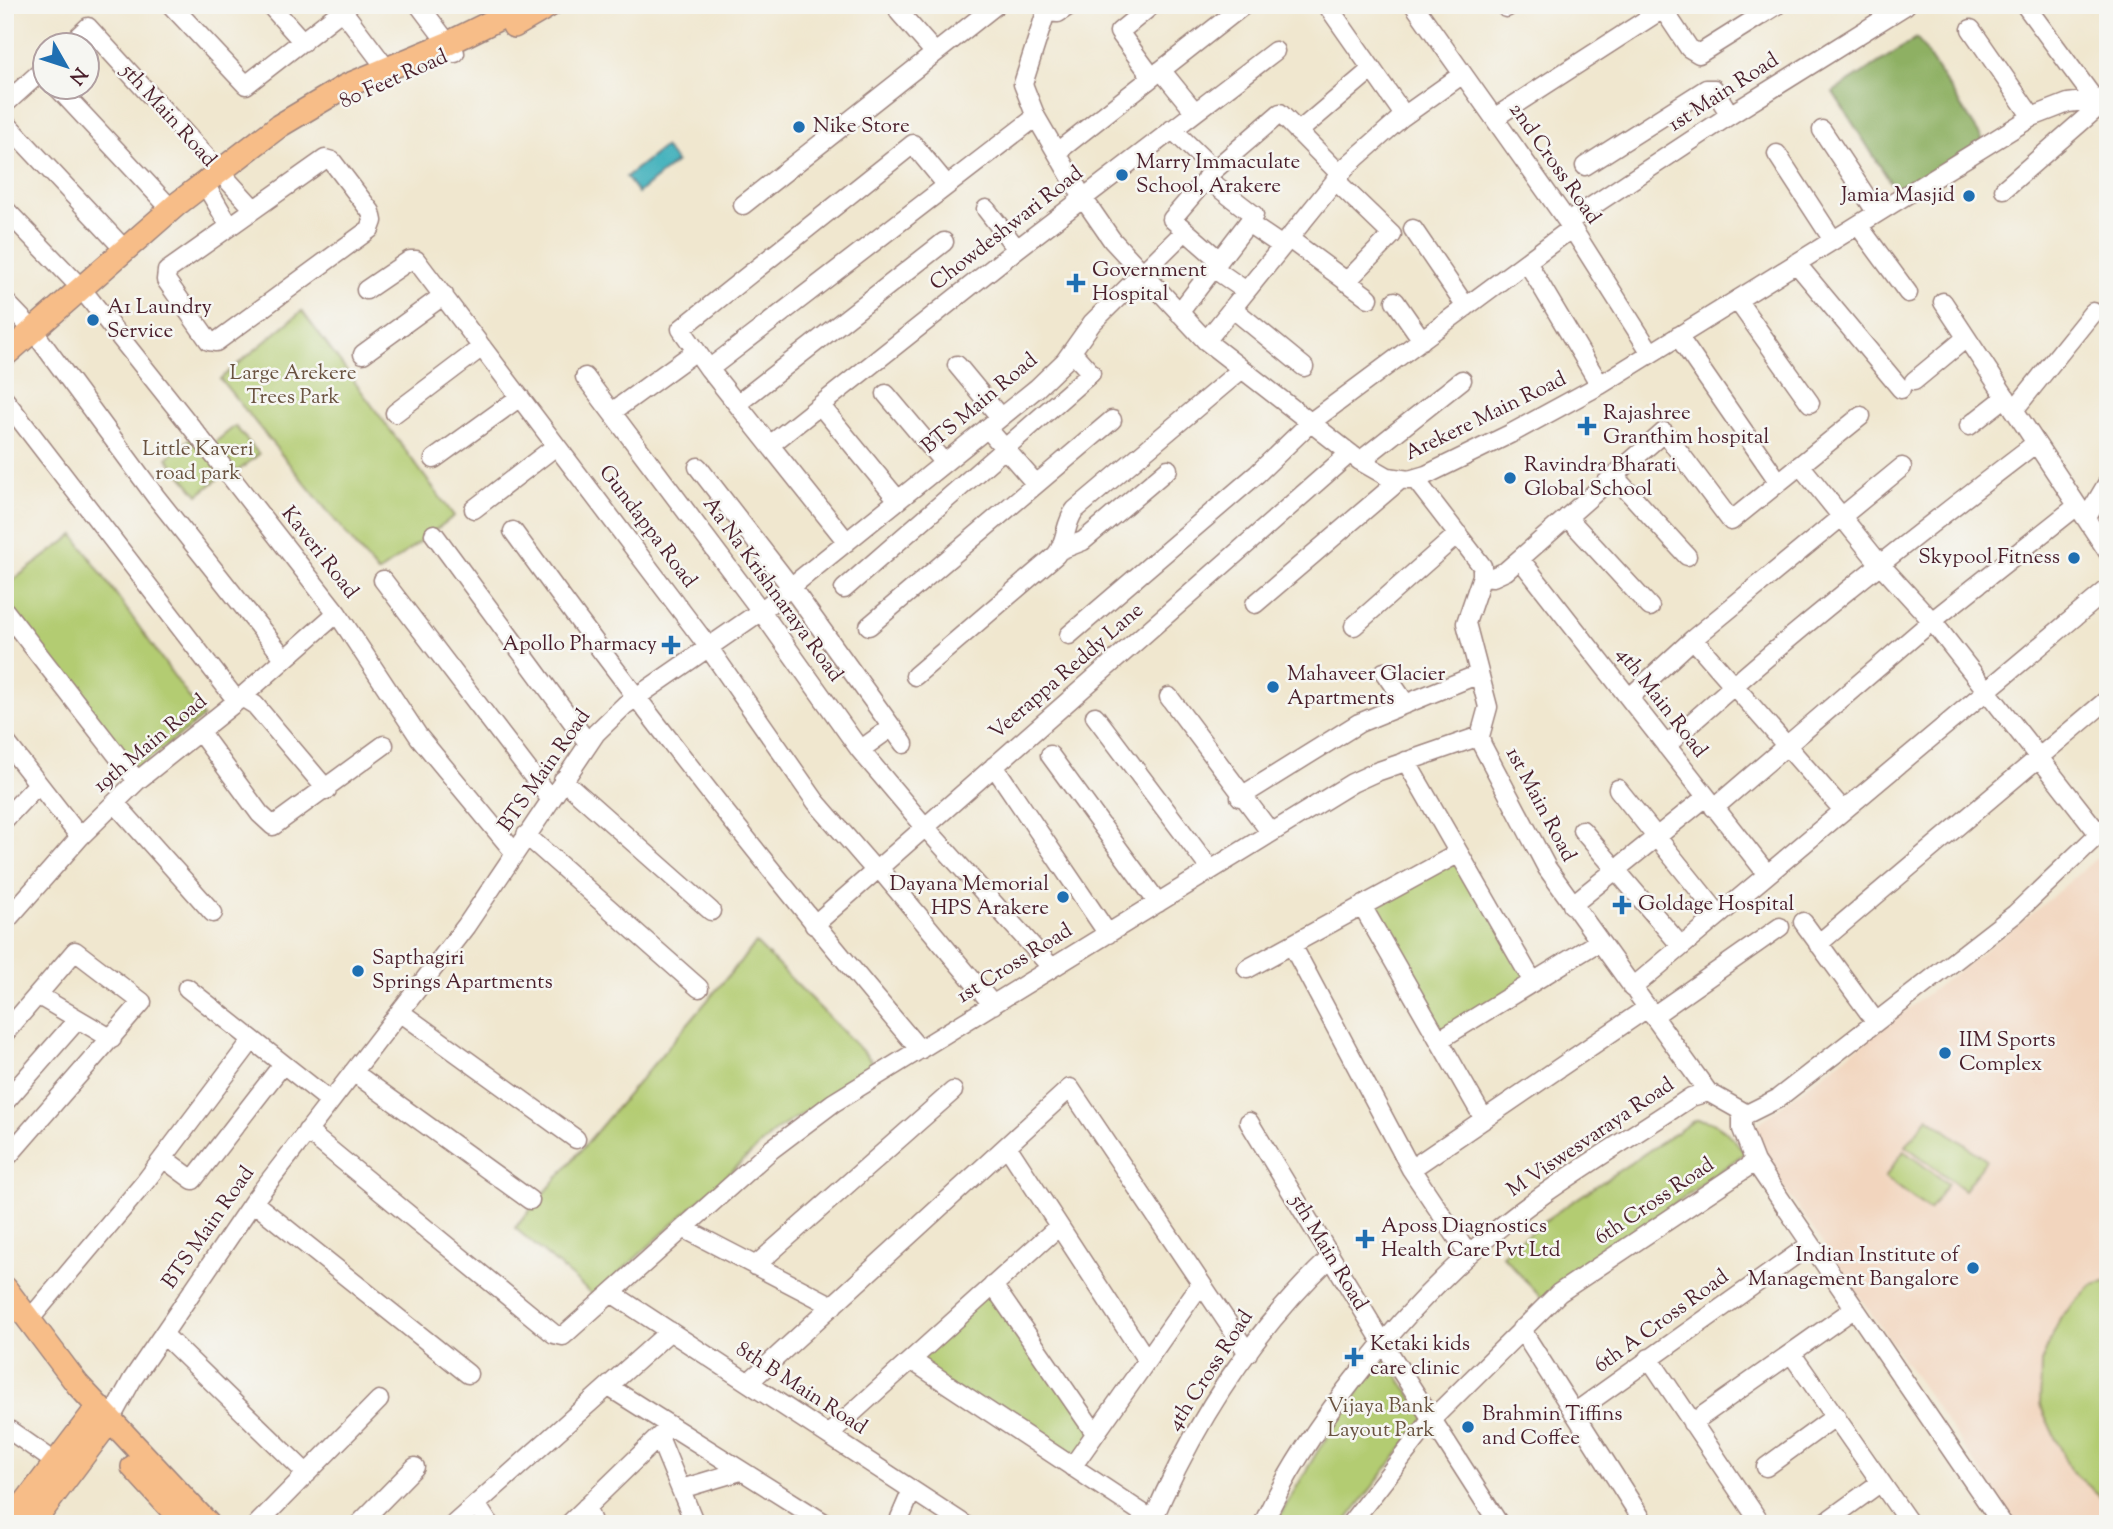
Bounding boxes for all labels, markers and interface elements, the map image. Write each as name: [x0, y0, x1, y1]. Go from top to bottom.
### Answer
north arrow: [32, 32, 102, 102]
street label: 80 Feet Road: [335, 43, 453, 117]
street label: 1st Main Road: [1663, 46, 1785, 140]
street label: 5th Main Road: [113, 57, 223, 175]
text: N: [62, 61, 93, 90]
street label: 2nd Cross Road: [1501, 97, 1607, 231]
place label: Nike Store: [813, 112, 910, 142]
marker: Nike Store: [791, 119, 807, 135]
place label: Marry Immaculate School, Arakere: [1136, 148, 1300, 202]
street label: Chowdeshwari Road: [924, 159, 1090, 299]
marker: Marry Immaculate School, Arakere: [1114, 167, 1130, 183]
place label: Jamia Masjid: [1840, 181, 1955, 211]
marker: Jamia Masjid: [1961, 188, 1977, 204]
place label: Government Hospital: [1092, 256, 1207, 310]
marker: Government Hospital: [1066, 273, 1086, 293]
place label: A1 Laundry Service: [107, 293, 213, 347]
marker: A1 Laundry Service: [85, 312, 101, 328]
street label: BTS Main Road: [915, 346, 1045, 462]
park label: Large Arekere Trees Park: [229, 359, 357, 413]
street label: Arekere Main Road: [1400, 365, 1572, 469]
place label: Rajashree Granthim hospital: [1603, 399, 1769, 453]
marker: Rajashree Granthim hospital: [1577, 416, 1597, 436]
park label: Little Kaveri road park: [142, 435, 254, 489]
place label: Ravindra Bharati Global School: [1524, 451, 1677, 505]
street label: Gundappa Road: [591, 459, 703, 595]
marker: Ravindra Bharati Global School: [1502, 470, 1518, 486]
street label: Aa Na Krishnaraya Road: [695, 491, 849, 689]
street label: Kaveri Road: [273, 500, 365, 606]
place label: Skypool Fitness: [1918, 543, 2060, 573]
marker: Skypool Fitness: [2066, 550, 2082, 566]
street label: Veerappa Reddy Lane: [983, 596, 1151, 748]
place label: Apollo Pharmacy: [502, 630, 658, 660]
marker: Apollo Pharmacy: [663, 637, 679, 653]
street label: 4th Main Road: [1608, 641, 1714, 765]
place label: Mahaveer Glacier Apartments: [1287, 660, 1446, 714]
marker: Mahaveer Glacier Apartments: [1265, 679, 1281, 695]
street label: 19th Main Road: [88, 687, 214, 801]
street label: BTS Main Road: [492, 703, 599, 838]
street label: 1st Main Road: [1497, 742, 1583, 868]
place label: Dayana Memorial HPS Arakere: [889, 870, 1049, 924]
marker: Dayana Memorial HPS Arakere: [1055, 889, 1071, 905]
place label: Goldage Hospital: [1638, 890, 1795, 920]
marker: Goldage Hospital: [1612, 895, 1632, 915]
street label: 1st Cross Road: [951, 916, 1079, 1011]
place label: Sapthagiri Springs Apartments: [372, 944, 553, 998]
marker: Sapthagiri Springs Apartments: [350, 963, 366, 979]
place label: IIM Sports Complex: [1959, 1026, 2056, 1080]
marker: IIM Sports Complex: [1937, 1045, 1953, 1061]
street label: M Viswesvaraya Road: [1501, 1071, 1681, 1205]
street label: 6th Cross Road: [1589, 1151, 1721, 1253]
street label: BTS Main Road: [156, 1160, 263, 1295]
street label: 5th Main Road: [1281, 1189, 1374, 1317]
place label: Aposs Diagnostics Health Care Pvt Ltd: [1381, 1212, 1561, 1266]
marker: Aposs Diagnostics Health Care Pvt Ltd: [1355, 1229, 1375, 1249]
place label: Indian Institute of Management Bangalore: [1748, 1241, 1961, 1295]
marker: Indian Institute of Management Bangalore: [1965, 1260, 1981, 1276]
street label: 6th A Cross Road: [1588, 1263, 1736, 1381]
street label: 4th Cross Road: [1161, 1305, 1261, 1437]
place label: Ketaki kids care clinic: [1370, 1330, 1470, 1384]
street label: 8th B Main Road: [729, 1335, 873, 1443]
marker: Ketaki kids care clinic: [1344, 1347, 1364, 1367]
park label: Vijaya Bank Layout Park: [1327, 1392, 1436, 1446]
place label: Brahmin Tiffins and Coffee: [1482, 1400, 1623, 1454]
marker: Brahmin Tiffins and Coffee: [1460, 1419, 1476, 1435]

